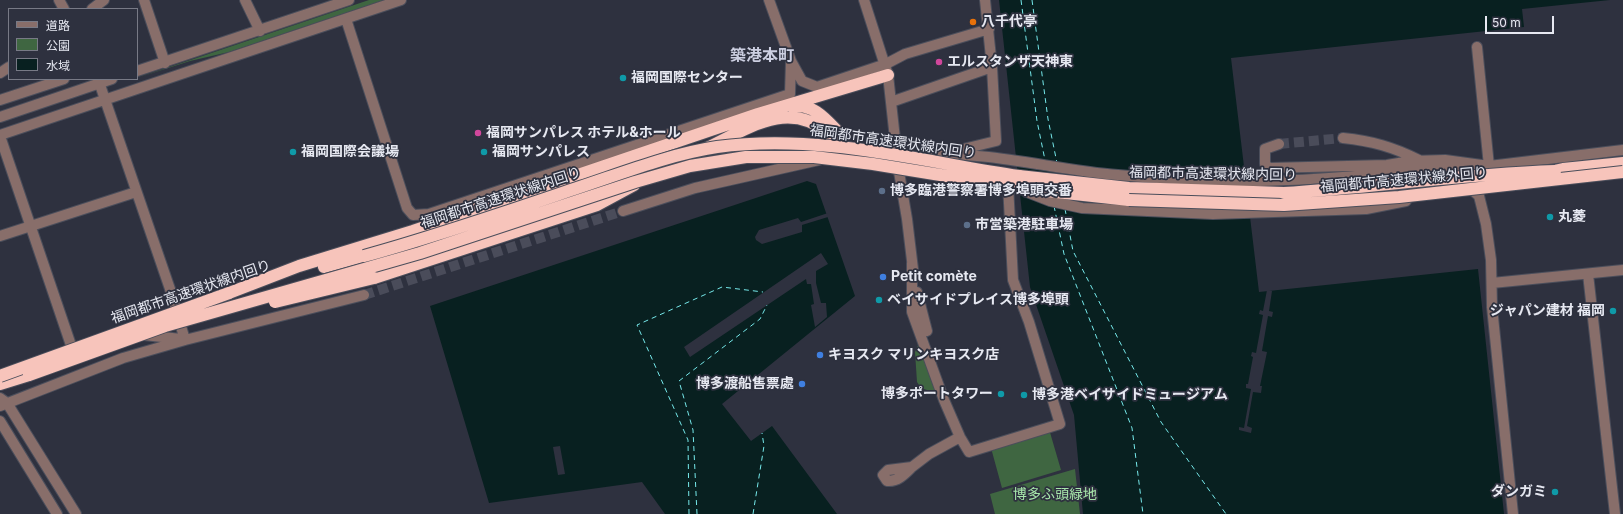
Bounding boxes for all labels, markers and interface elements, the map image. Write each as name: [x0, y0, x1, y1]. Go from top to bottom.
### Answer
legend: [8, 8, 138, 80]
scale bar: [1487, 8, 1556, 34]
place label: 八千代亭: [981, 14, 1037, 30]
text: 50 m: [1492, 15, 1521, 30]
marker: 八千代亭: [968, 17, 978, 27]
text: 道路: [46, 18, 70, 33]
text: 公園: [46, 38, 70, 53]
district label: 築港本町: [730, 46, 794, 66]
place label: エルスタンザ天神東: [947, 54, 1073, 70]
marker: エルスタンザ天神東: [934, 57, 944, 67]
text: 水域: [46, 58, 70, 73]
place label: 福岡国際センター: [631, 70, 743, 86]
marker: 福岡国際センター: [618, 73, 628, 83]
street label: 福岡都市高速環状線内回り: [809, 122, 977, 162]
place label: 福岡サンパレス ホテル&ホール: [486, 125, 681, 141]
marker: 福岡サンパレス ホテル&ホール: [473, 128, 483, 138]
place label: 福岡国際会議場: [301, 144, 399, 160]
place label: 福岡サンパレス: [492, 144, 590, 160]
marker: 福岡国際会議場: [288, 147, 298, 157]
marker: 福岡サンパレス: [479, 147, 489, 157]
street label: 福岡都市高速環状線内回り: [419, 164, 583, 232]
street label: 福岡都市高速環状線内回り: [1129, 164, 1297, 184]
street label: 福岡都市高速環状線外回り: [1320, 164, 1488, 196]
place label: 博多臨港警察署博多埠頭交番: [890, 183, 1072, 199]
marker: 博多臨港警察署博多埠頭交番: [877, 186, 887, 196]
place label: 丸菱: [1558, 209, 1586, 225]
marker: 丸菱: [1545, 212, 1555, 222]
place label: 市営築港駐車場: [975, 217, 1073, 233]
marker: 市営築港駐車場: [962, 220, 972, 230]
street label: 福岡都市高速環状線内回り: [109, 257, 273, 327]
place label: Petit comète: [891, 269, 977, 285]
marker: Petit comète: [878, 272, 888, 282]
place label: ベイサイドプレイス博多埠頭: [887, 292, 1069, 308]
marker: ベイサイドプレイス博多埠頭: [874, 295, 884, 305]
place label: ジャパン建材 福岡: [1490, 303, 1605, 319]
marker: ジャパン建材 福岡: [1608, 306, 1618, 316]
place label: キヨスク マリンキヨスク店: [828, 347, 999, 363]
marker: キヨスク マリンキヨスク店: [815, 350, 825, 360]
place label: 博多渡船售票處: [696, 376, 794, 392]
marker: 博多渡船售票處: [797, 379, 807, 389]
place label: 博多ポートタワー: [881, 386, 993, 402]
place label: 博多港ベイサイドミュージアム: [1032, 387, 1228, 403]
marker: 博多ポートタワー: [996, 389, 1006, 399]
marker: 博多港ベイサイドミュージアム: [1019, 390, 1029, 400]
place label: ダンガミ: [1491, 484, 1547, 500]
park label: 博多ふ頭緑地: [1013, 487, 1097, 503]
marker: ダンガミ: [1550, 487, 1560, 497]

